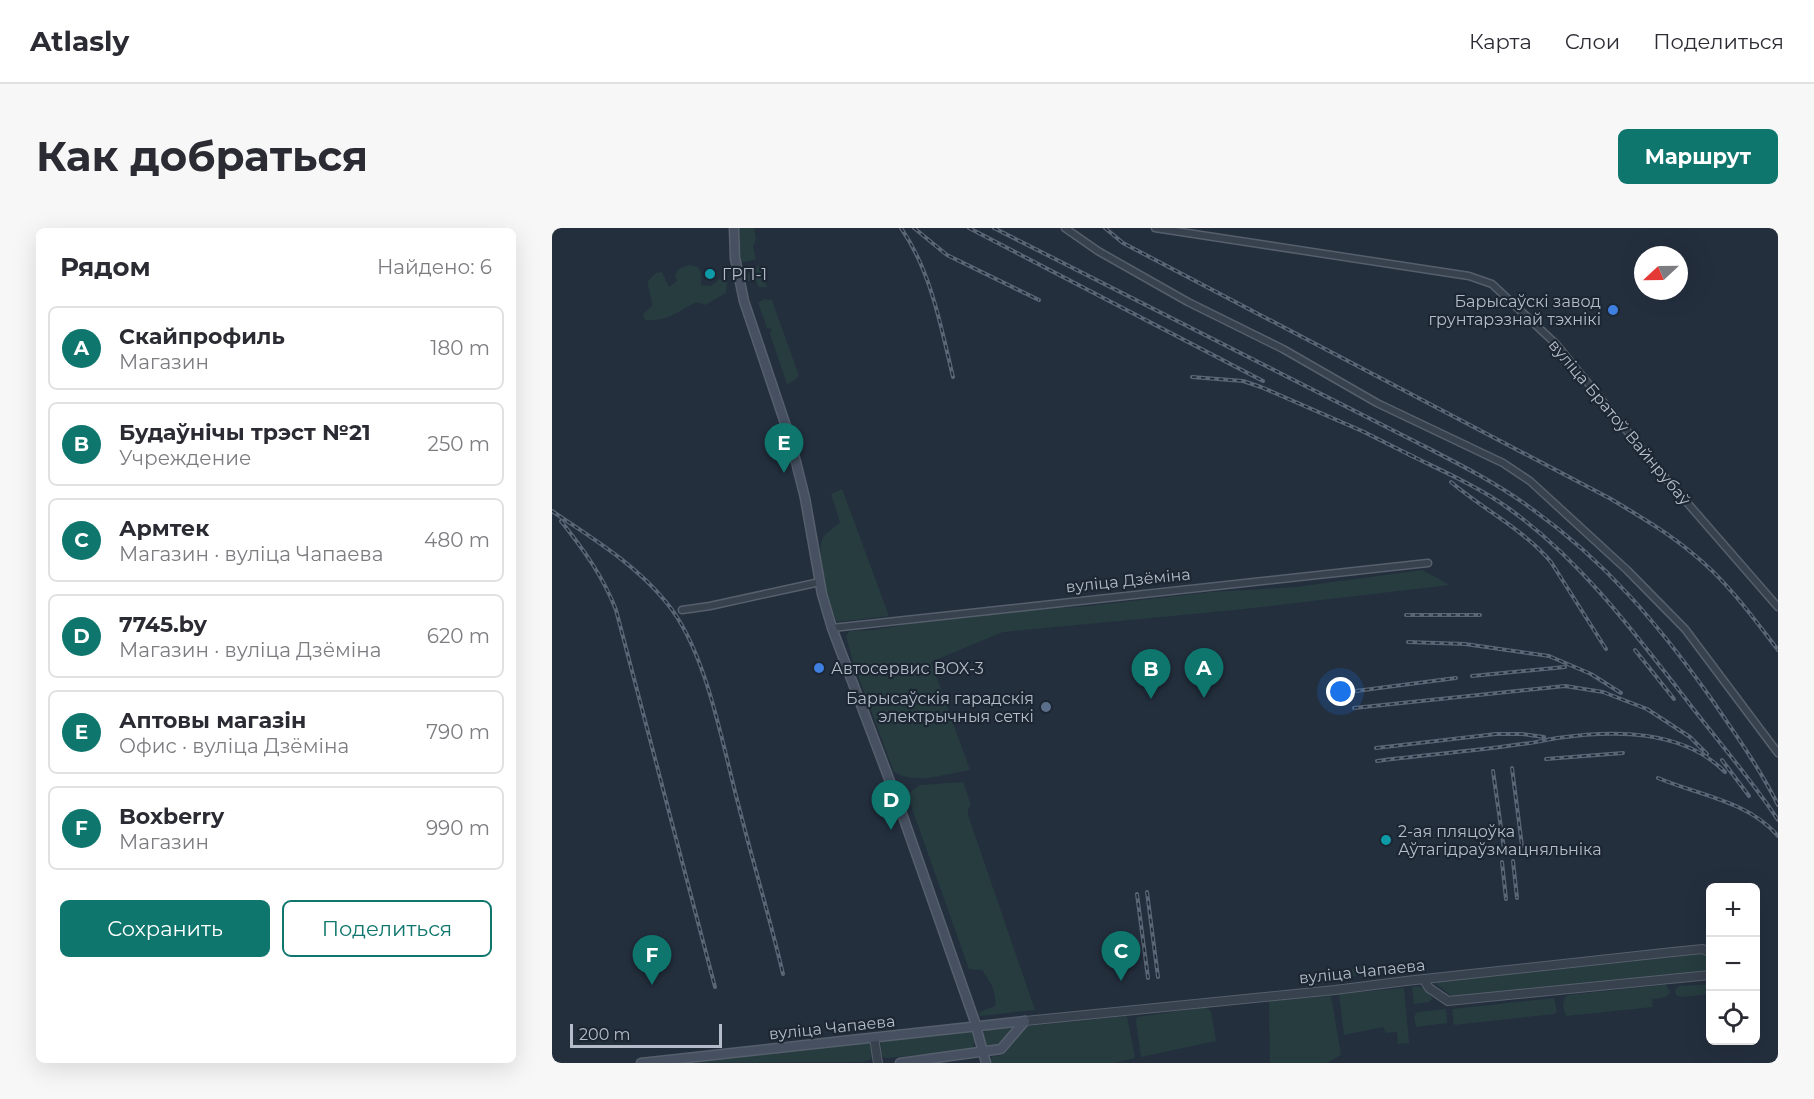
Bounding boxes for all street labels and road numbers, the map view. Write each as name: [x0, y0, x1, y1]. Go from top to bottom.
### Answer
street label: вуліца Братоў Вайнрубаў: [1545, 335, 1695, 509]
street label: вуліца Дзёміна: [1065, 564, 1191, 597]
street label: вуліца Чапаева: [1298, 955, 1426, 988]
street label: вуліца Чапаева: [768, 1011, 896, 1044]

